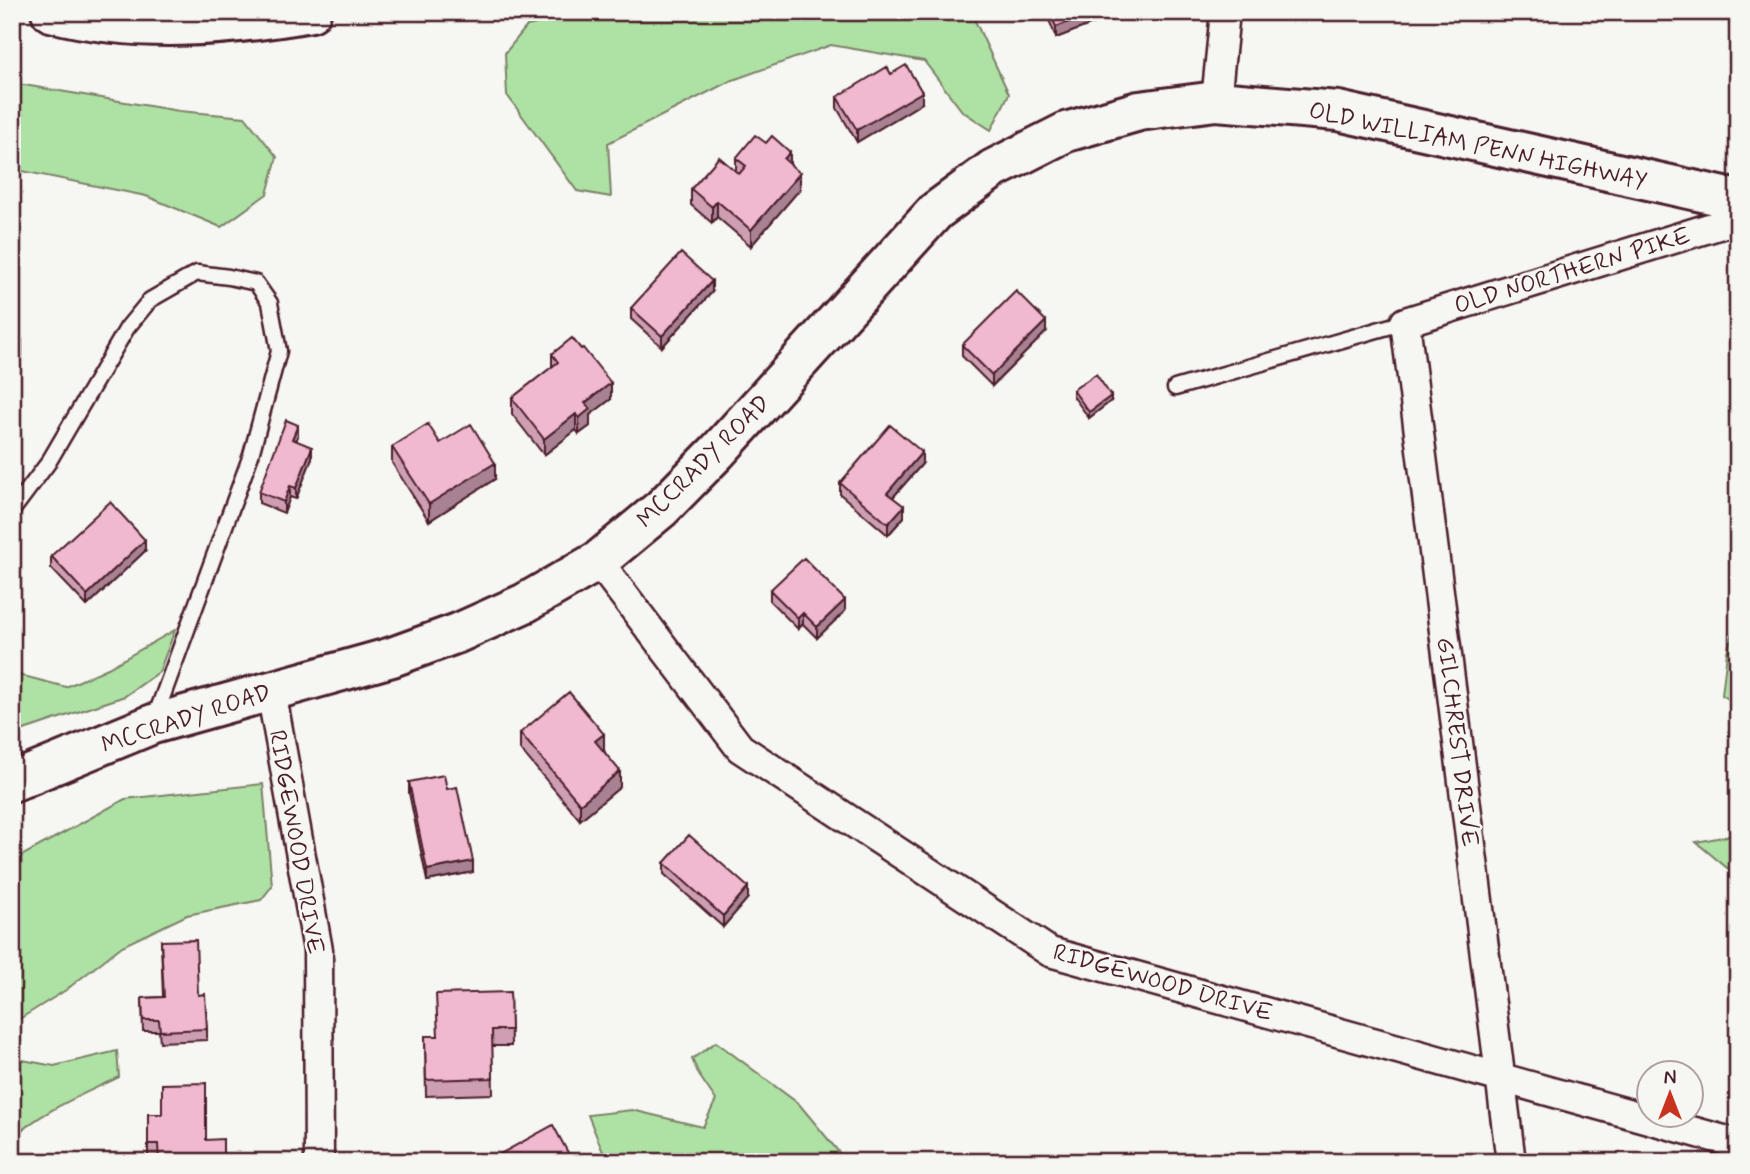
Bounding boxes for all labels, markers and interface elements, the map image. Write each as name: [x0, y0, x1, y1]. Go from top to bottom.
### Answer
street label: OLD WILLIAM PENN HIGHWAY: [1306, 95, 1650, 197]
street label: OLD NORTHERN PIKE: [1450, 221, 1694, 322]
street label: MCCRADY ROAD: [631, 389, 777, 535]
street label: GILCHREST DRIVE: [1428, 636, 1485, 849]
street label: MCCRADY ROAD: [98, 677, 275, 761]
street label: RIDGEWOOD DRIVE: [261, 728, 330, 957]
street label: RIDGEWOOD DRIVE: [1049, 937, 1276, 1030]
north arrow: [1634, 1058, 1704, 1128]
text: N: [1664, 1066, 1676, 1091]

